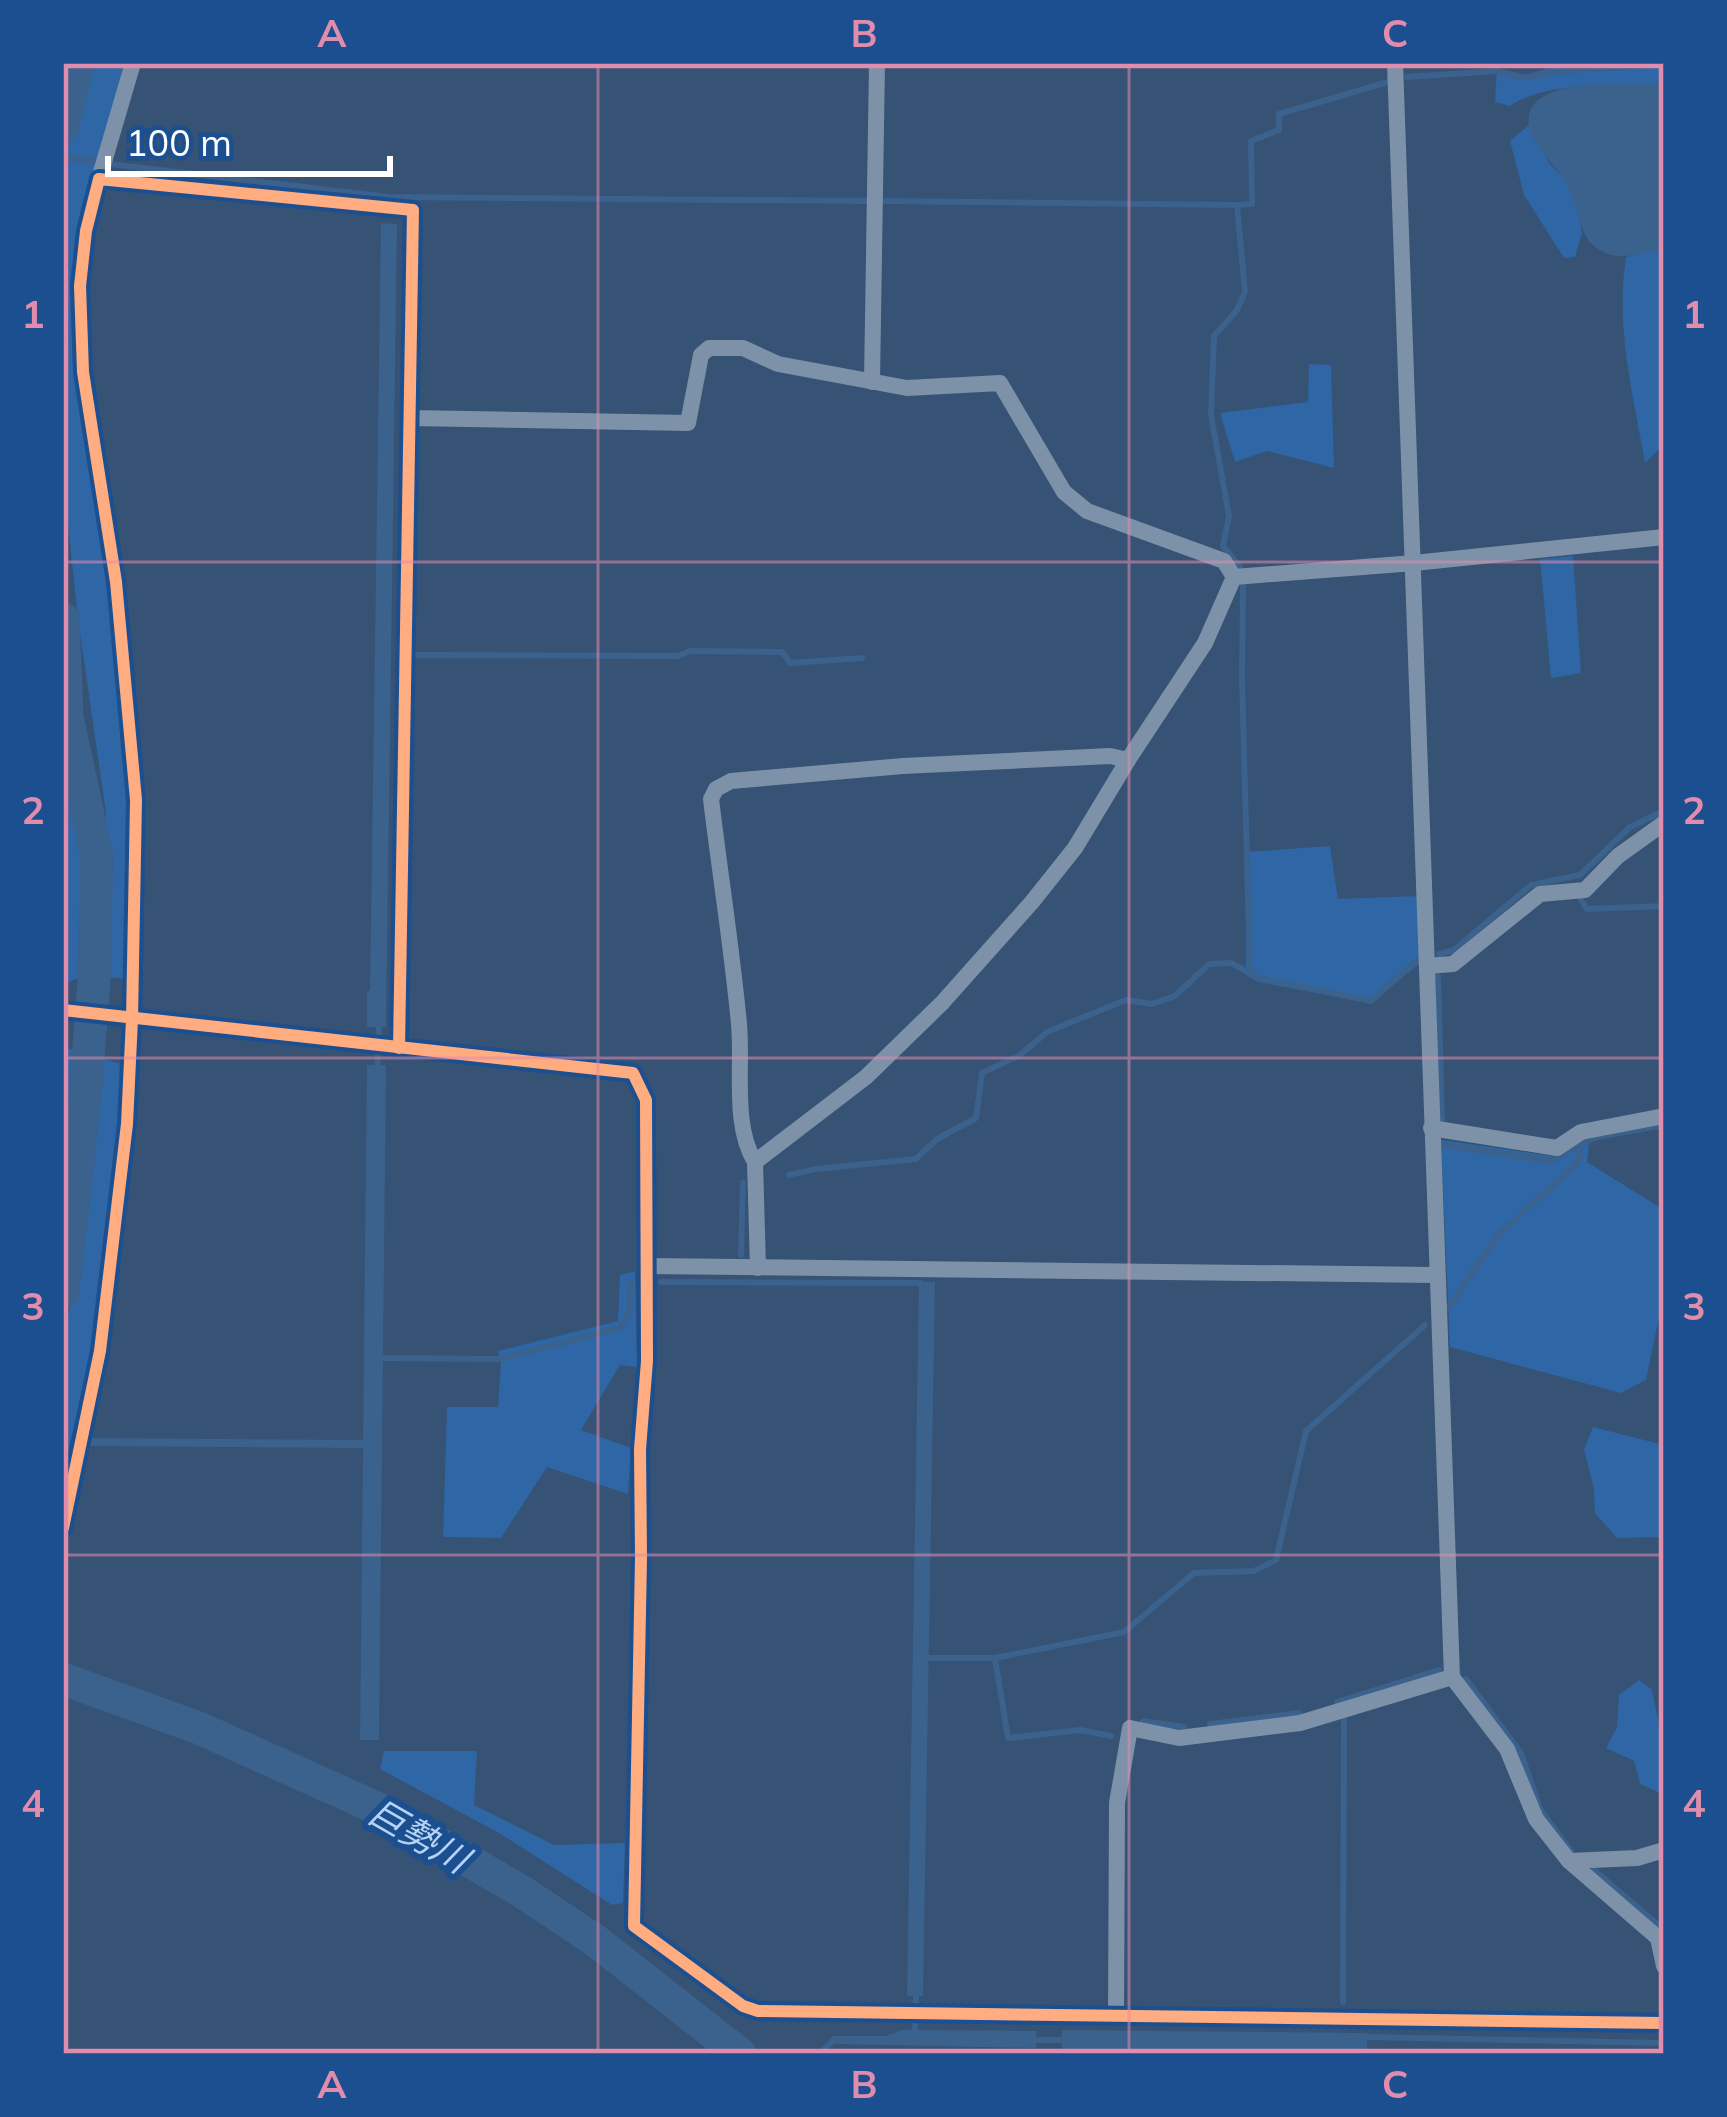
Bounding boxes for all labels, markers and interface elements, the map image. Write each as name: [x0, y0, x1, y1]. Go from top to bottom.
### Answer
text: A: [317, 8, 347, 57]
text: B: [851, 8, 877, 57]
text: C: [1382, 8, 1408, 57]
scale bar: [108, 102, 390, 176]
text: 100 m: [126, 120, 232, 165]
text: 1: [21, 289, 45, 338]
text: 1: [1682, 289, 1706, 338]
text: 2: [21, 785, 45, 834]
text: 2: [1682, 785, 1706, 834]
text: 3: [21, 1281, 45, 1330]
text: 3: [1682, 1281, 1706, 1330]
text: 4: [21, 1778, 45, 1827]
text: 4: [1682, 1778, 1706, 1827]
water label: 巨勢川: [361, 1789, 480, 1883]
text: A: [317, 2059, 347, 2108]
text: B: [851, 2059, 877, 2108]
text: C: [1382, 2059, 1408, 2108]

